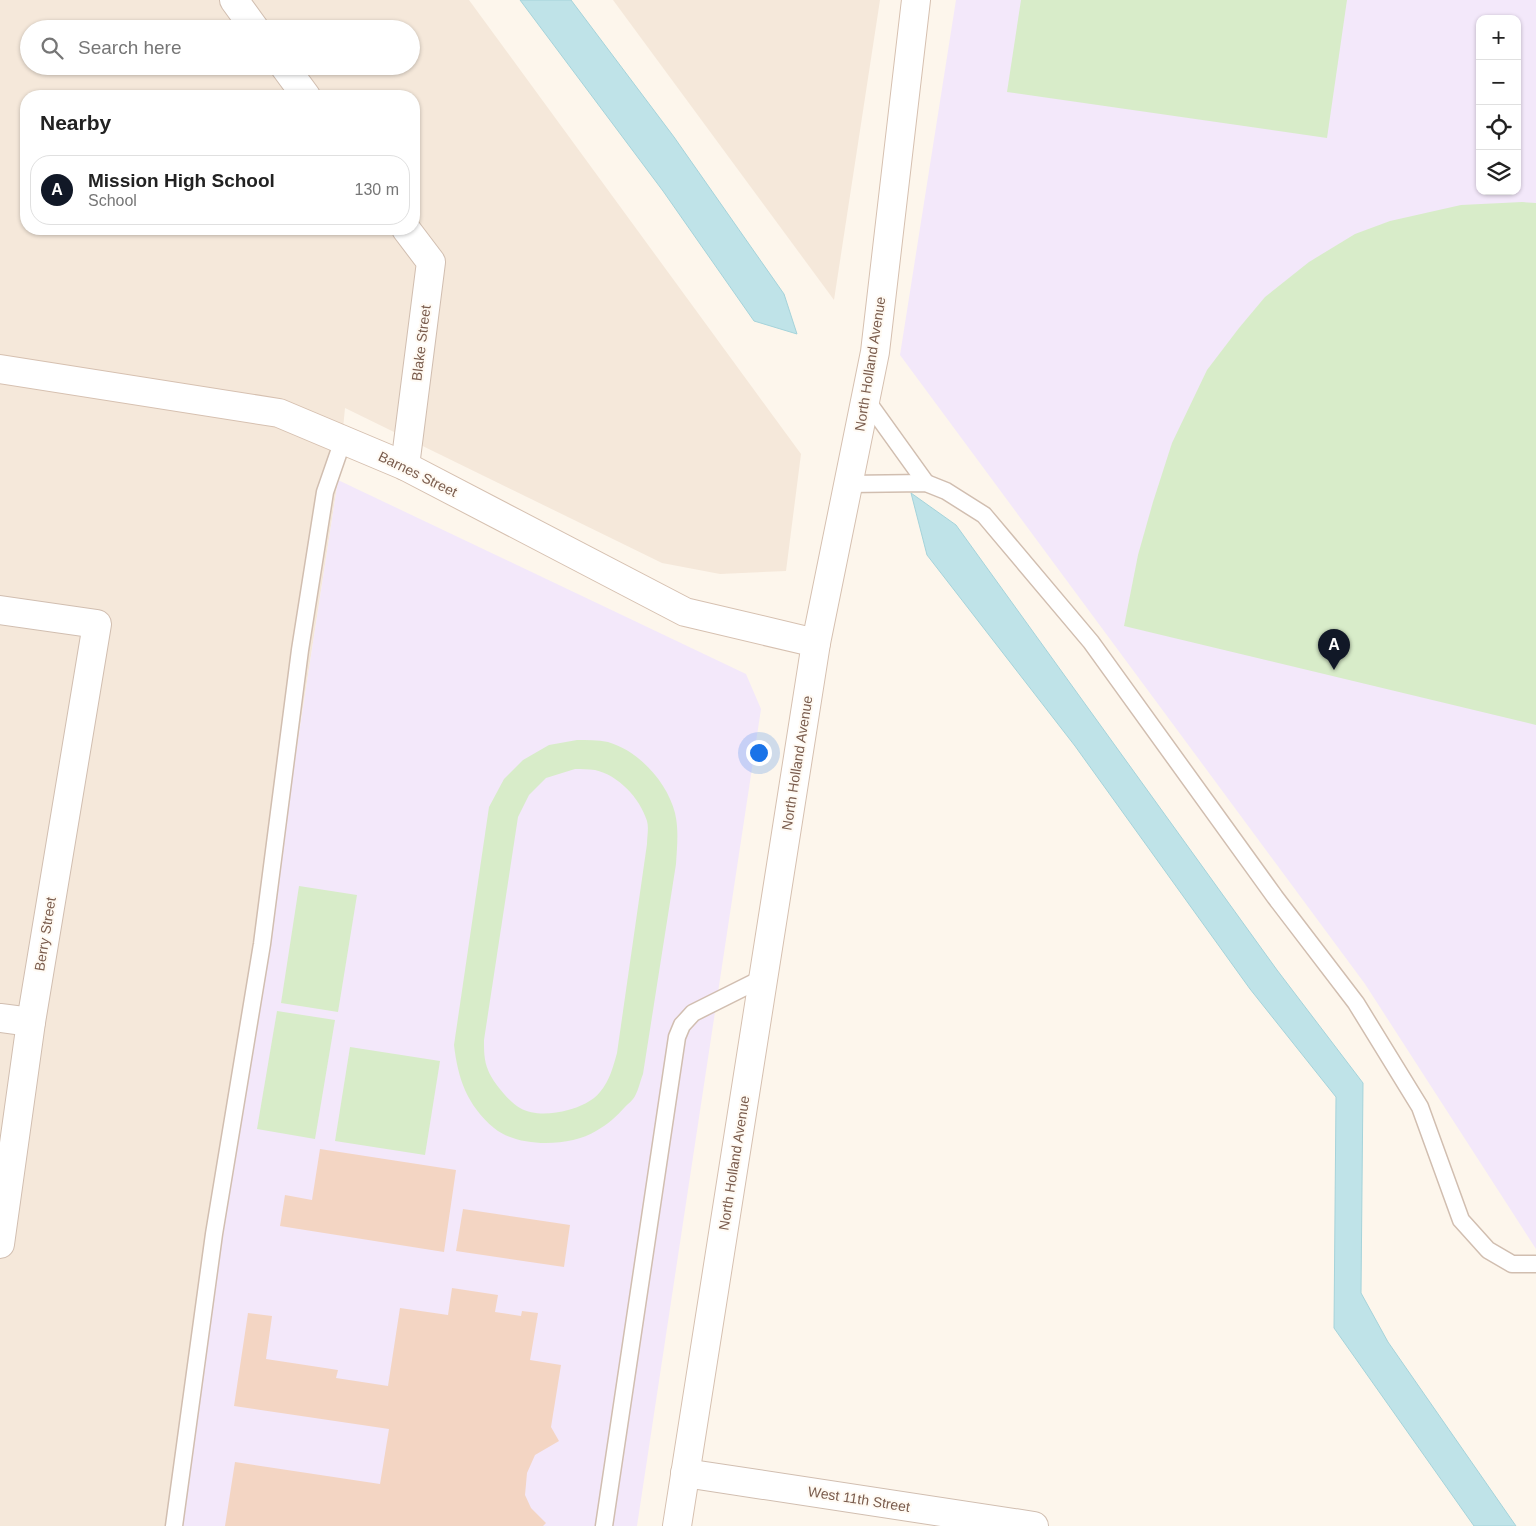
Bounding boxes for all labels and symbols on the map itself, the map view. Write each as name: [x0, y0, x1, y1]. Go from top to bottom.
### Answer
street label: North Holland Avenue: [851, 295, 889, 432]
street label: Blake Street: [408, 304, 434, 382]
street label: Barnes Street: [376, 448, 460, 500]
pin: A: [1318, 629, 1350, 670]
street label: North Holland Avenue: [778, 694, 816, 831]
your location: [746, 740, 772, 766]
street label: Berry Street: [31, 896, 59, 972]
street label: North Holland Avenue: [715, 1094, 753, 1231]
street label: West 11th Street: [807, 1483, 911, 1515]

